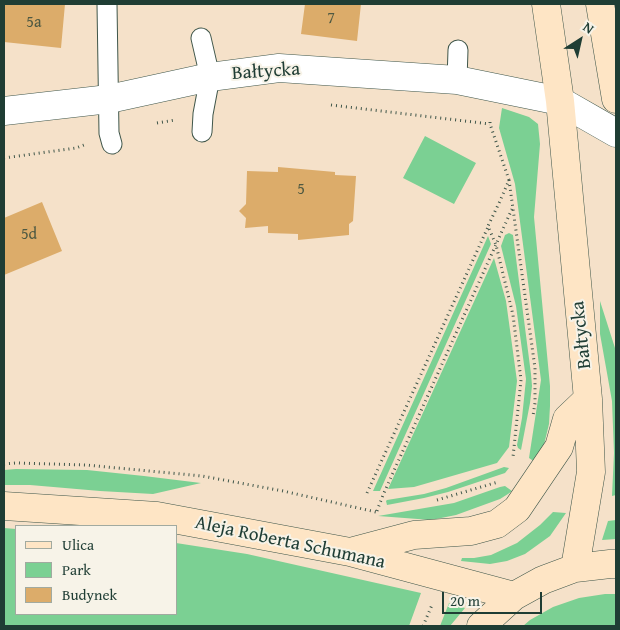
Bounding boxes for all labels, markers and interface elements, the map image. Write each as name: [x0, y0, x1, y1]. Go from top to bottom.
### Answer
house number: 7: [327, 9, 335, 29]
house number: 5a: [26, 13, 42, 33]
north arrow: [555, 15, 605, 65]
text: N: [579, 17, 598, 39]
street label: Bałtycka: [231, 58, 301, 86]
house number: 5: [297, 180, 305, 200]
house number: 5d: [21, 225, 37, 245]
street label: Bałtycka: [567, 300, 597, 370]
street label: Aleja Roberta Schumana: [193, 512, 387, 574]
legend: [15, 525, 178, 615]
text: Ulica: [62, 534, 94, 555]
text: Park: [62, 559, 91, 580]
scale bar: [445, 582, 545, 614]
text: Budynek: [62, 584, 117, 605]
text: 20 m: [450, 590, 480, 611]

